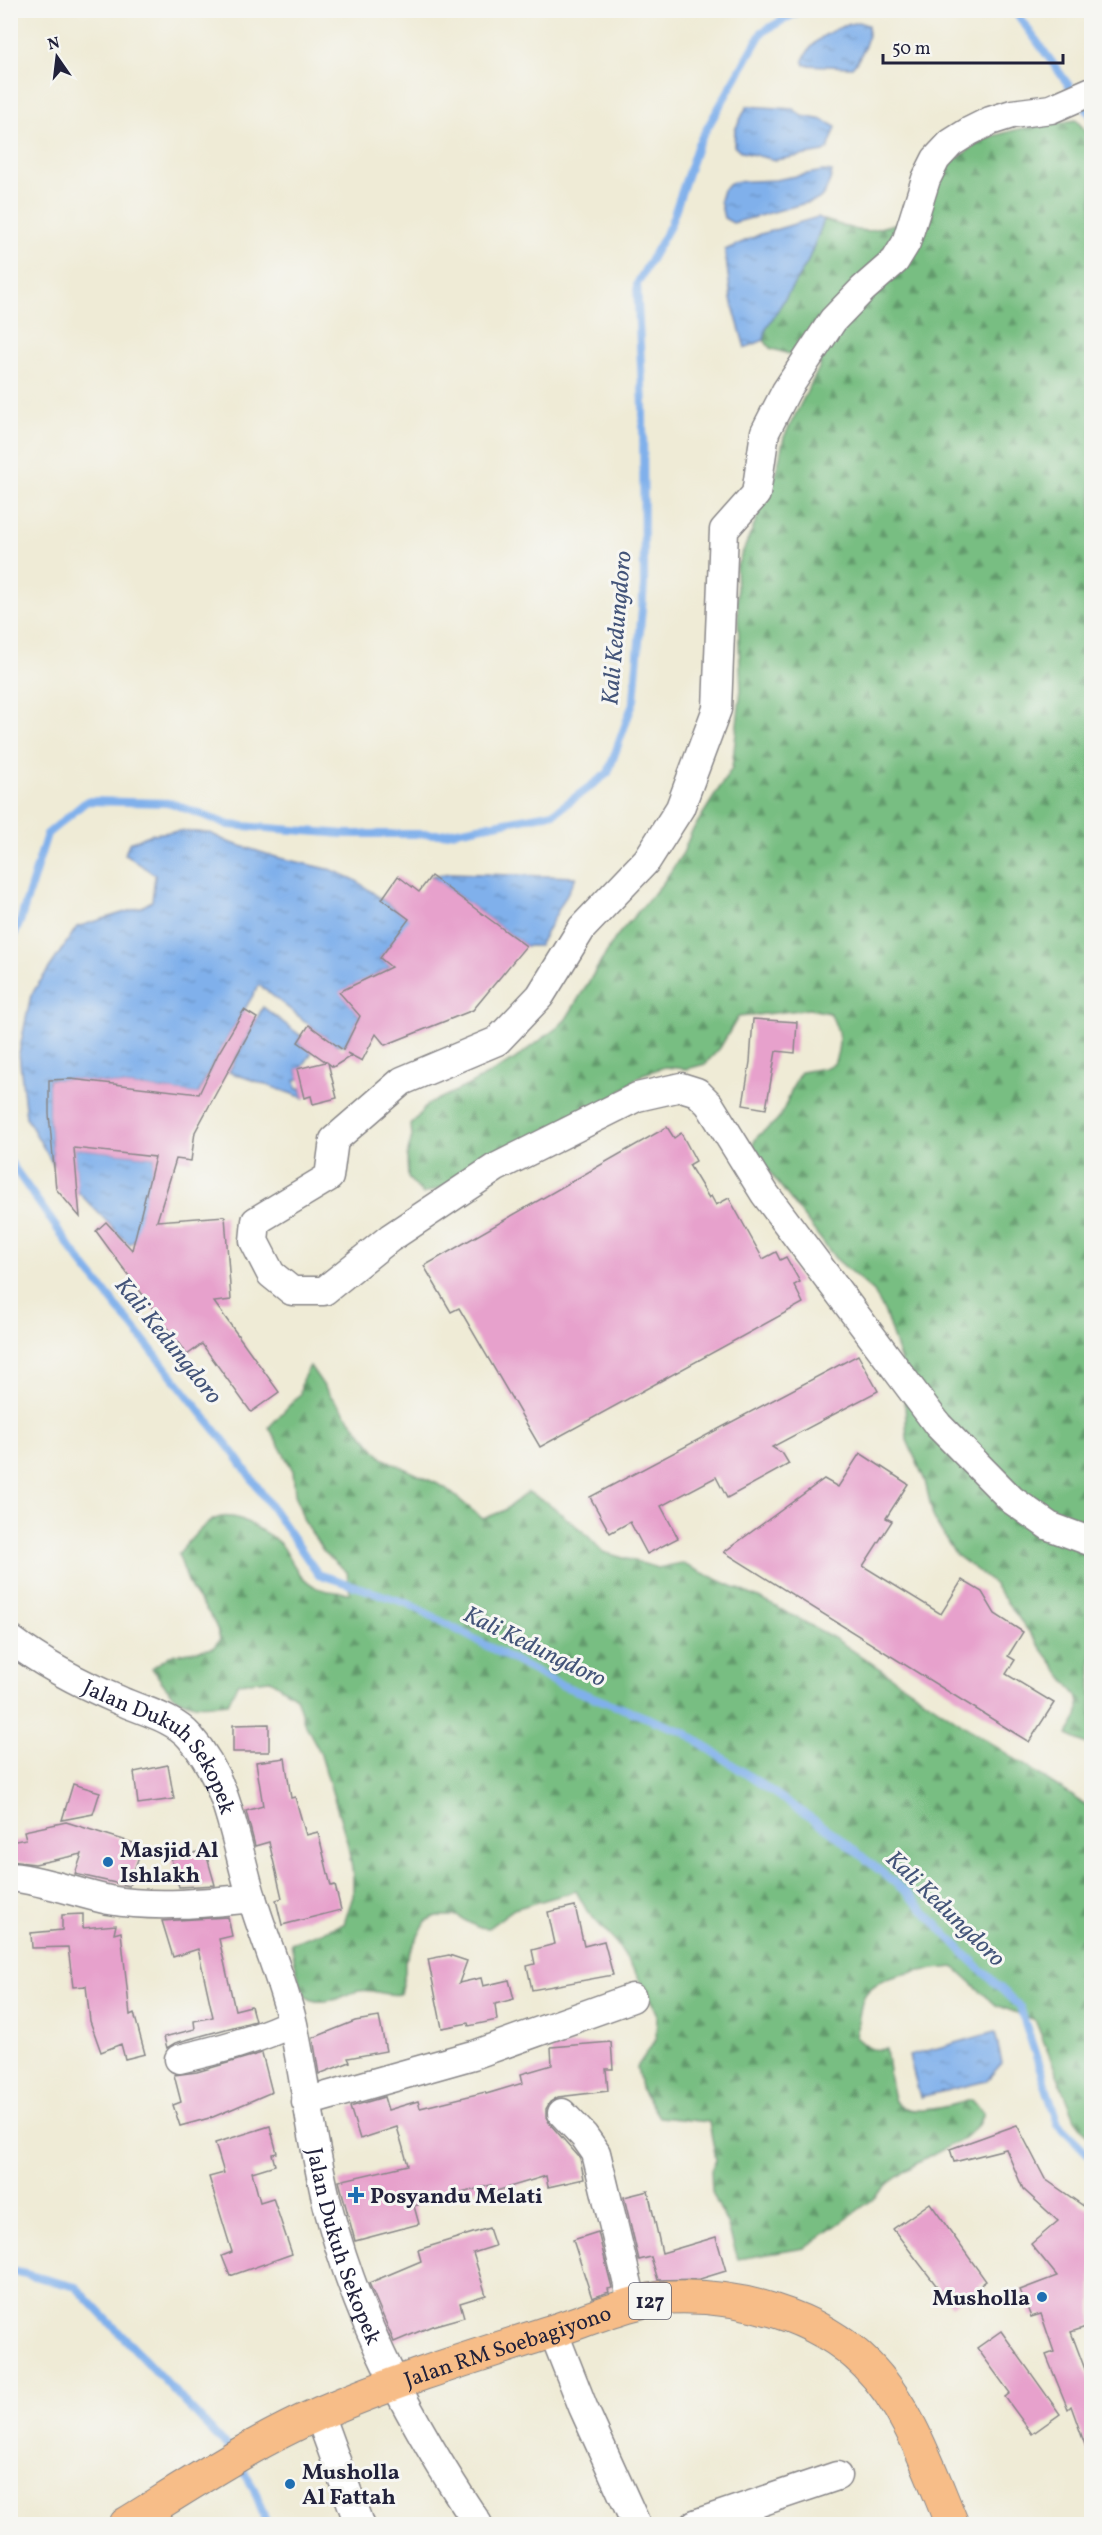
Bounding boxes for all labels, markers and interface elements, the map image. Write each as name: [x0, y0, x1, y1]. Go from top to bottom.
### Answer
north arrow: [27, 27, 87, 87]
scale bar: [883, 27, 1063, 65]
text: N: [46, 32, 63, 56]
text: 50 m: [892, 37, 931, 62]
water label: Kali Kedungdoro: [594, 550, 642, 707]
water label: Kali Kedungdoro: [106, 1270, 229, 1412]
water label: Kali Kedungdoro: [457, 1599, 611, 1697]
street label: Jalan Dukuh Sekopek: [77, 1673, 242, 1819]
place label: Masjid Al Ishlakh: [120, 1836, 219, 1892]
water label: Kali Kedungdoro: [877, 1843, 1012, 1975]
marker: Masjid Al Ishlakh: [101, 1855, 115, 1869]
street label: Jalan Dukuh Sekopek: [298, 2145, 388, 2350]
place label: Posyandu Melati: [370, 2182, 543, 2213]
marker: Posyandu Melati: [347, 2186, 365, 2204]
road number: 127: [629, 2283, 671, 2319]
place label: Musholla: [932, 2284, 1030, 2315]
marker: Musholla: [1035, 2290, 1049, 2304]
street label: Jalan RM Soebagiyono: [400, 2299, 616, 2397]
place label: Musholla Al Fattah: [302, 2458, 400, 2514]
marker: Musholla Al Fattah: [283, 2477, 297, 2491]

